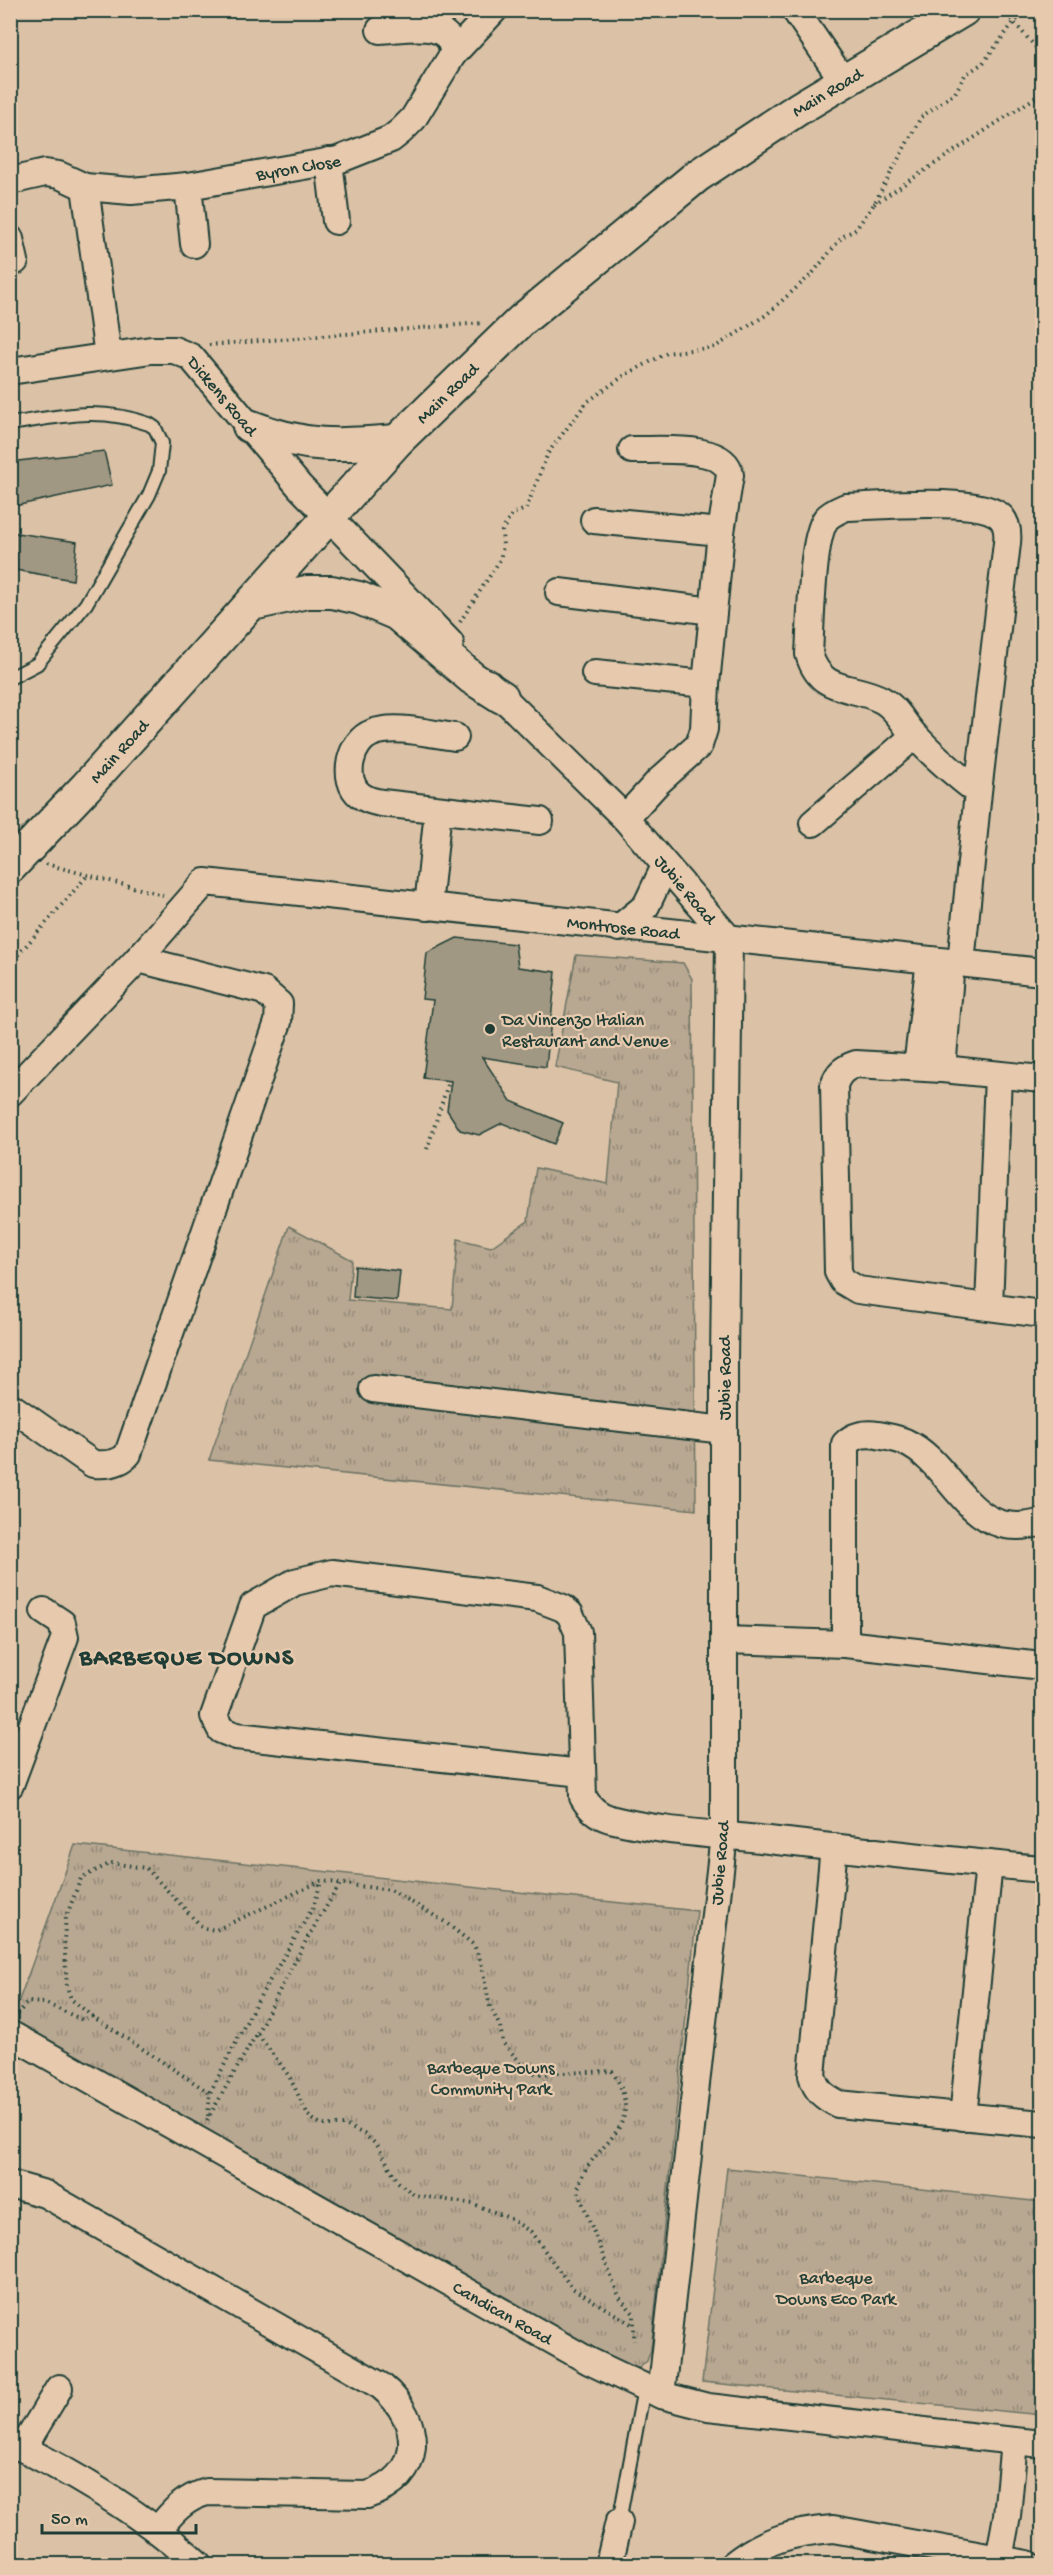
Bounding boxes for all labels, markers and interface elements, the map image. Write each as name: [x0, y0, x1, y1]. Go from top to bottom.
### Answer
street label: Main Road: [789, 64, 868, 123]
street label: Byron Close: [254, 152, 343, 187]
street label: Dickens Road: [181, 352, 262, 442]
street label: Main Road: [413, 359, 485, 429]
street label: Main Road: [86, 715, 155, 789]
street label: Jubie Road: [649, 852, 721, 931]
street label: Montrose Road: [566, 913, 682, 946]
place label: Da Vincenzo Italian Restaurant and Venue: [501, 1011, 669, 1053]
marker: Da Vincenzo Italian Restaurant and Venue: [483, 1022, 497, 1036]
street label: Jubie Road: [716, 1334, 737, 1420]
district label: BARBEQUE DOWNS: [78, 1645, 295, 1674]
street label: Jubie Road: [707, 1819, 736, 1906]
park label: Barbeque Downs Community Park: [426, 2059, 556, 2101]
park label: Barbeque Downs Eco Park: [775, 2269, 898, 2311]
street label: Candican Road: [448, 2278, 556, 2352]
scale bar: [42, 2497, 196, 2535]
text: 50 m: [51, 2510, 88, 2531]

